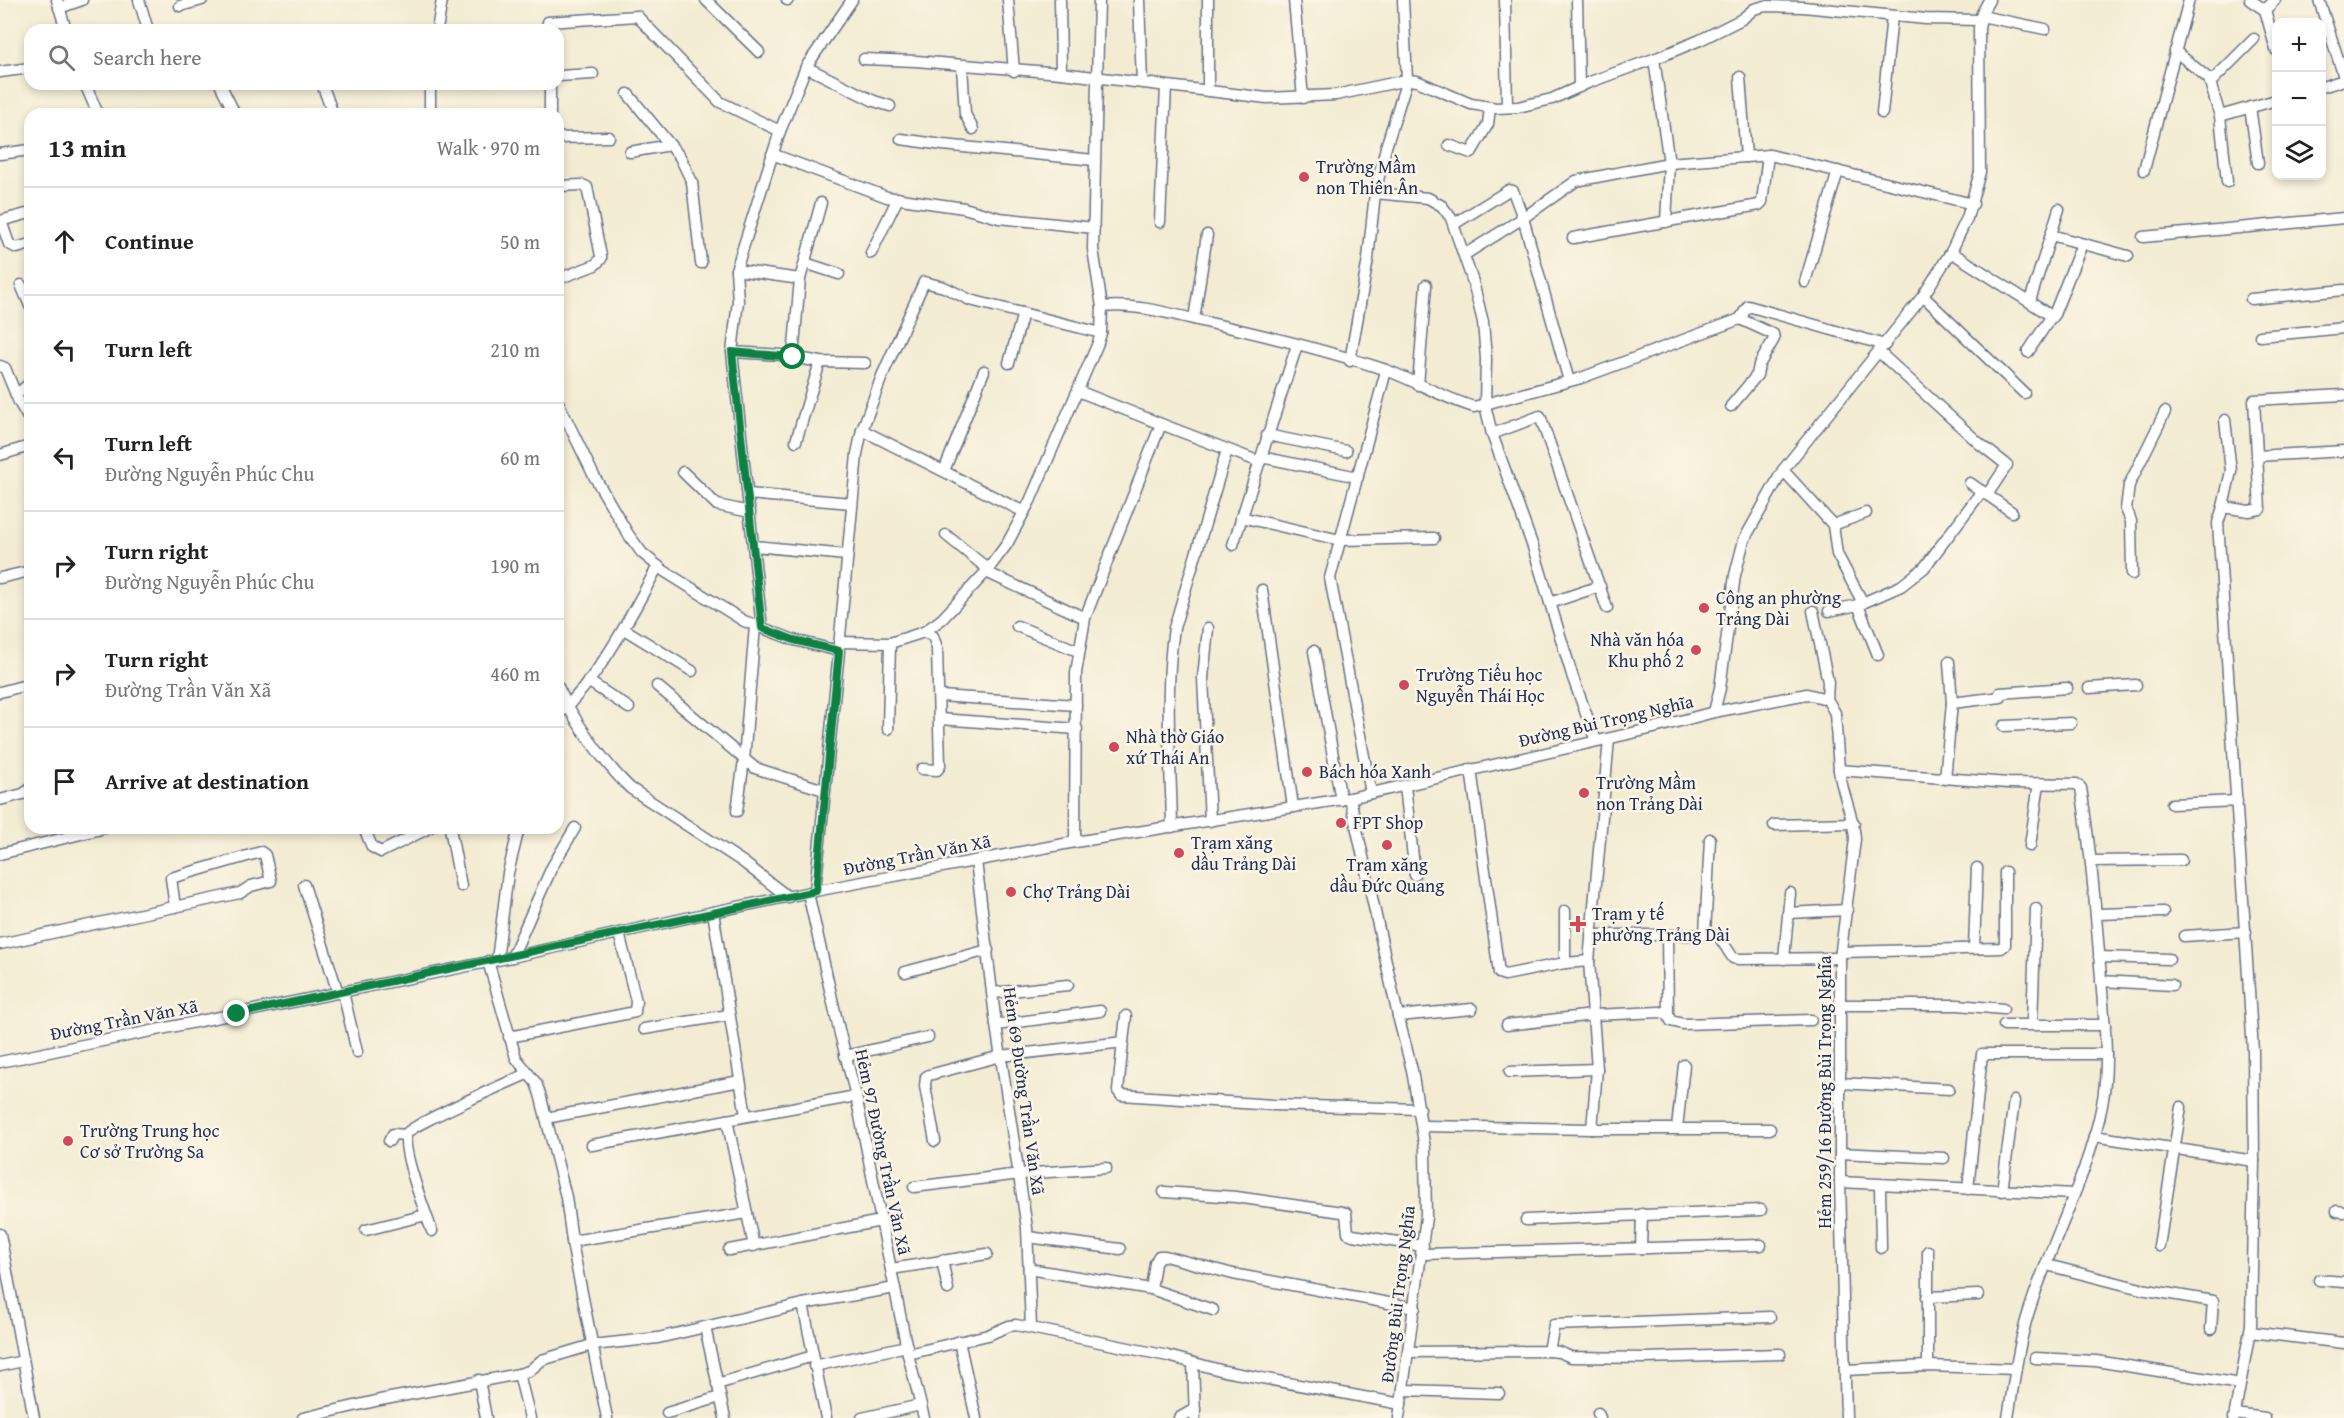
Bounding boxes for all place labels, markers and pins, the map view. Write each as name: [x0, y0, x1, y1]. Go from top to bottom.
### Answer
place label: Trường Mầm non Thiên Ân: [1316, 153, 1418, 201]
marker: Trường Mầm non Thiên Ân: [1297, 170, 1311, 184]
place label: Công an phường Trảng Dài: [1716, 584, 1841, 632]
marker: Công an phường Trảng Dài: [1697, 601, 1711, 615]
place label: Nhà văn hóa Khu phố 2: [1590, 626, 1684, 674]
marker: Nhà văn hóa Khu phố 2: [1689, 643, 1703, 657]
place label: Trường Tiểu học Nguyễn Thái Học: [1416, 661, 1545, 709]
marker: Trường Tiểu học Nguyễn Thái Học: [1397, 678, 1411, 692]
place label: Nhà thờ Giáo xứ Thái An: [1126, 723, 1224, 771]
marker: Nhà thờ Giáo xứ Thái An: [1107, 740, 1121, 754]
place label: Bách hóa Xanh: [1319, 758, 1431, 785]
marker: Bách hóa Xanh: [1300, 765, 1314, 779]
place label: Trường Mầm non Trảng Dài: [1596, 769, 1703, 817]
marker: Trường Mầm non Trảng Dài: [1577, 786, 1591, 800]
place label: FPT Shop: [1353, 809, 1424, 836]
marker: FPT Shop: [1334, 816, 1348, 830]
place label: Trạm xăng dầu Trảng Dài: [1191, 829, 1296, 877]
marker: Trạm xăng dầu Đức Quang: [1380, 838, 1394, 852]
marker: Trạm xăng dầu Trảng Dài: [1172, 846, 1186, 860]
place label: Trạm xăng dầu Đức Quang: [1330, 851, 1444, 899]
place label: Chợ Trảng Dài: [1023, 878, 1130, 905]
marker: Chợ Trảng Dài: [1004, 885, 1018, 899]
place label: Trạm y tế phường Trảng Dài: [1592, 900, 1730, 948]
marker: Trạm y tế phường Trảng Dài: [1569, 915, 1587, 933]
place label: Trường Trung học Cơ sở Trường Sa: [80, 1117, 219, 1165]
marker: Trường Trung học Cơ sở Trường Sa: [61, 1134, 75, 1148]

